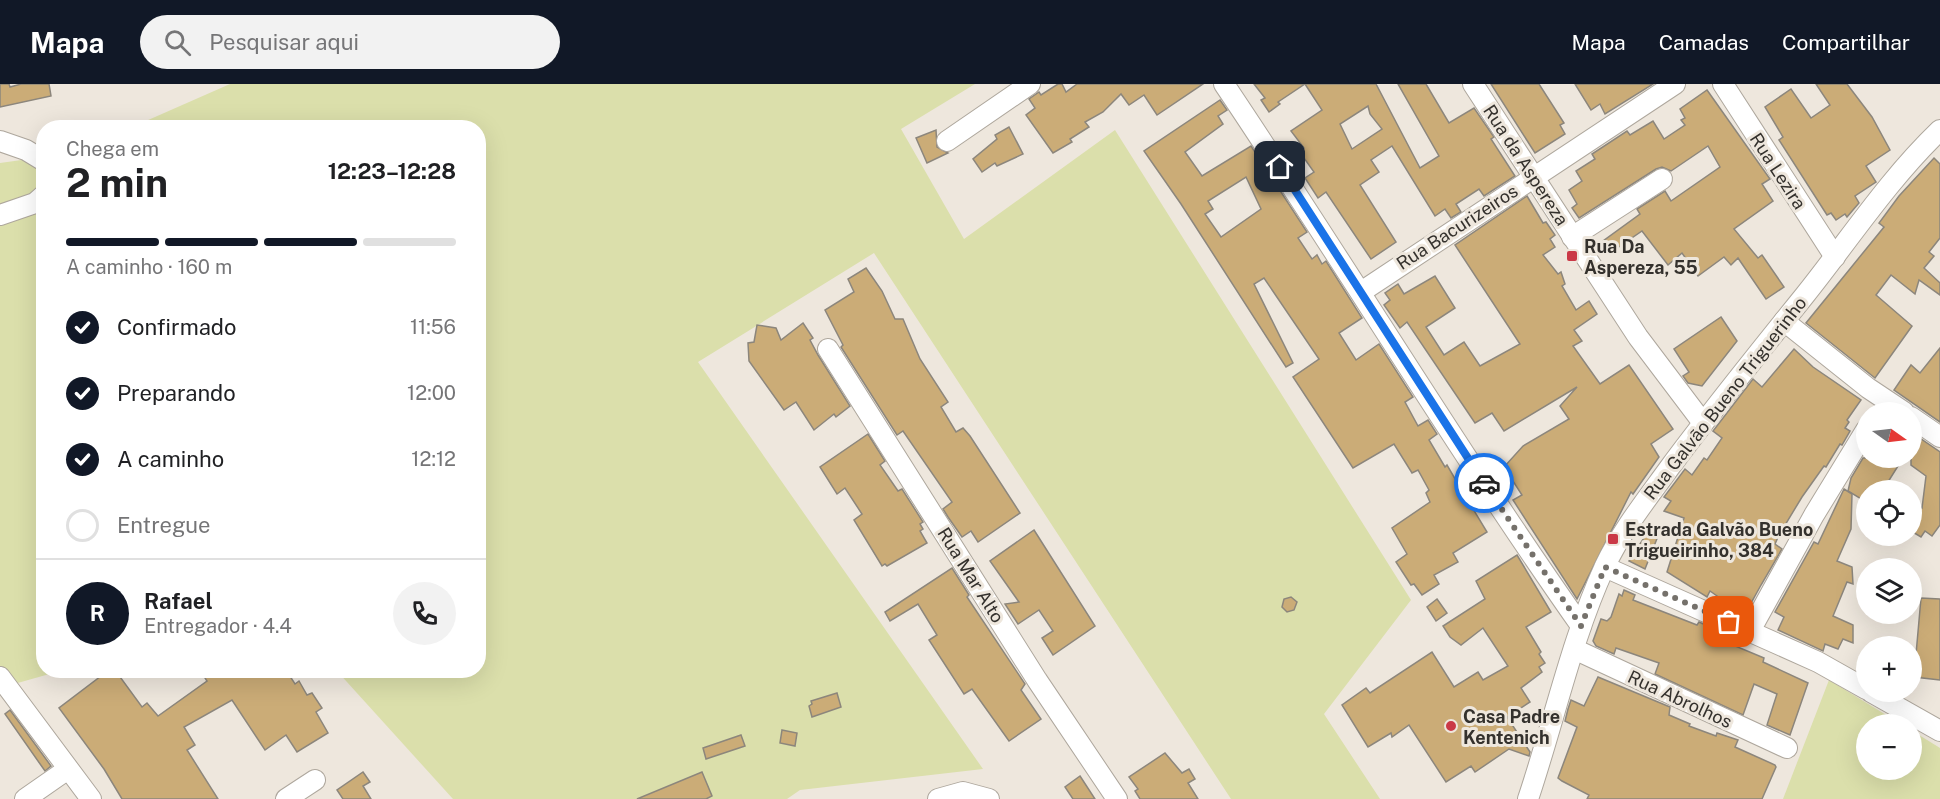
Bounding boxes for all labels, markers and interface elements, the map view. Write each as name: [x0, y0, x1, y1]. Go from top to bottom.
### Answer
search box: [140, 15, 560, 69]
text: Mapa: [30, 26, 104, 59]
icon: search: [161, 26, 194, 59]
text: Pesquisar aqui: [209, 29, 359, 55]
text: Mapa: [1572, 30, 1626, 55]
text: Camadas: [1659, 30, 1749, 55]
text: Compartilhar: [1782, 30, 1910, 55]
street label: Rua da Aspereza: [1479, 101, 1573, 229]
street label: Rua Lezira: [1746, 129, 1810, 213]
text: Chega em: [66, 137, 159, 161]
pin: [1254, 141, 1305, 192]
icon: home: [1263, 150, 1296, 183]
text: 12:23–12:28: [328, 158, 456, 184]
text: 2 min: [66, 160, 168, 206]
street label: Rua Bacurizeiros: [1393, 180, 1521, 274]
place label: Rua Da Aspereza, 55: [1584, 236, 1698, 278]
marker: Rua Da Aspereza, 55: [1565, 249, 1579, 263]
text: A caminho · 160 m: [66, 255, 232, 279]
street label: Rua Galvão Bueno Triguerinho: [1639, 292, 1811, 504]
icon: check: [66, 311, 99, 344]
text: Confirmado: [117, 314, 236, 340]
text: 11:56: [410, 315, 456, 339]
icon: check: [66, 377, 99, 410]
text: Preparando: [117, 380, 236, 406]
text: 12:00: [407, 381, 456, 405]
north arrow: [1856, 402, 1922, 468]
map controls: [1856, 402, 1922, 780]
icon: check: [66, 443, 99, 476]
text: A caminho: [117, 446, 224, 472]
text: 12:12: [411, 447, 456, 471]
courier: [1454, 453, 1514, 513]
icon: car: [1468, 467, 1501, 500]
button: locate: [1856, 480, 1922, 546]
text: Entregue: [117, 512, 211, 538]
place label: Estrada Galvão Bueno Trigueirinho, 384: [1625, 519, 1813, 561]
street label: Rua Mar Alto: [933, 523, 1009, 627]
marker: Estrada Galvão Bueno Trigueirinho, 384: [1606, 532, 1620, 546]
button: layers: [1856, 558, 1922, 624]
button: phone: [393, 582, 456, 645]
text: Rafael: [144, 588, 213, 614]
pin: [1703, 596, 1754, 647]
text: R: [90, 600, 105, 626]
icon: bag: [1712, 605, 1745, 638]
text: Entregador · 4.4: [144, 614, 292, 638]
button: +: [1856, 636, 1922, 702]
street label: Rua Abrolhos: [1625, 666, 1735, 732]
place label: Casa Padre Kentenich: [1463, 706, 1560, 748]
button: −: [1856, 714, 1922, 780]
marker: Casa Padre Kentenich: [1444, 719, 1458, 733]

